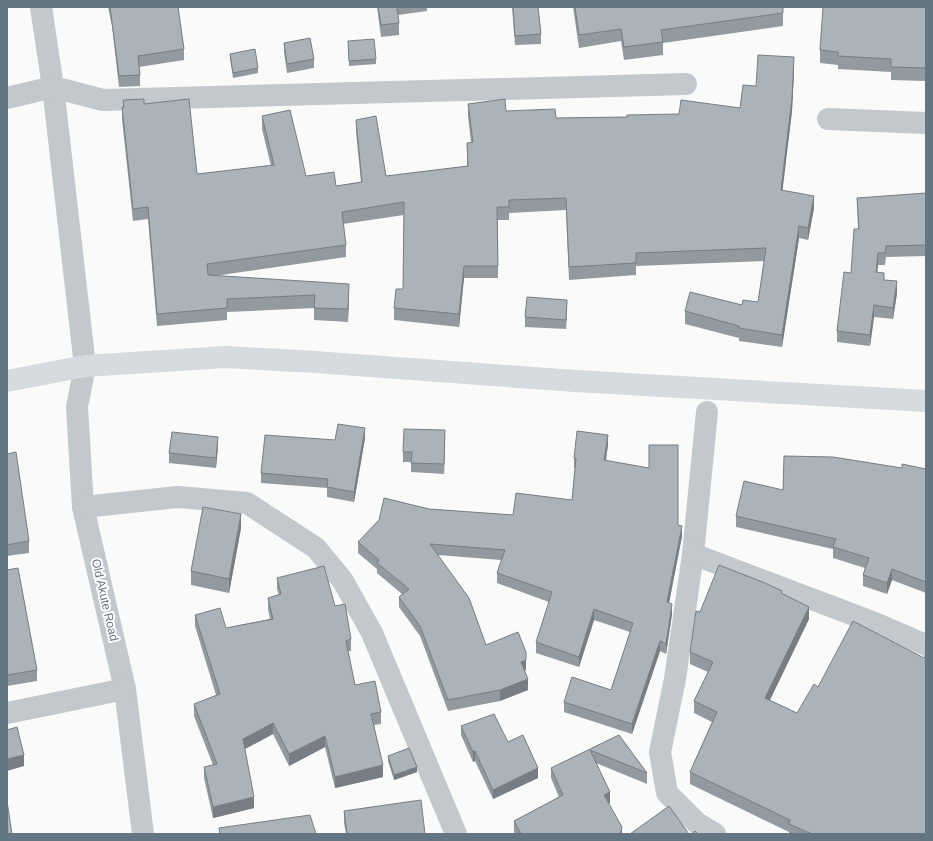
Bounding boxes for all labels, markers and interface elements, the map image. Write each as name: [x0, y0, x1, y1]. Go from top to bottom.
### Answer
street label: Old Akute Road: [89, 557, 121, 643]

